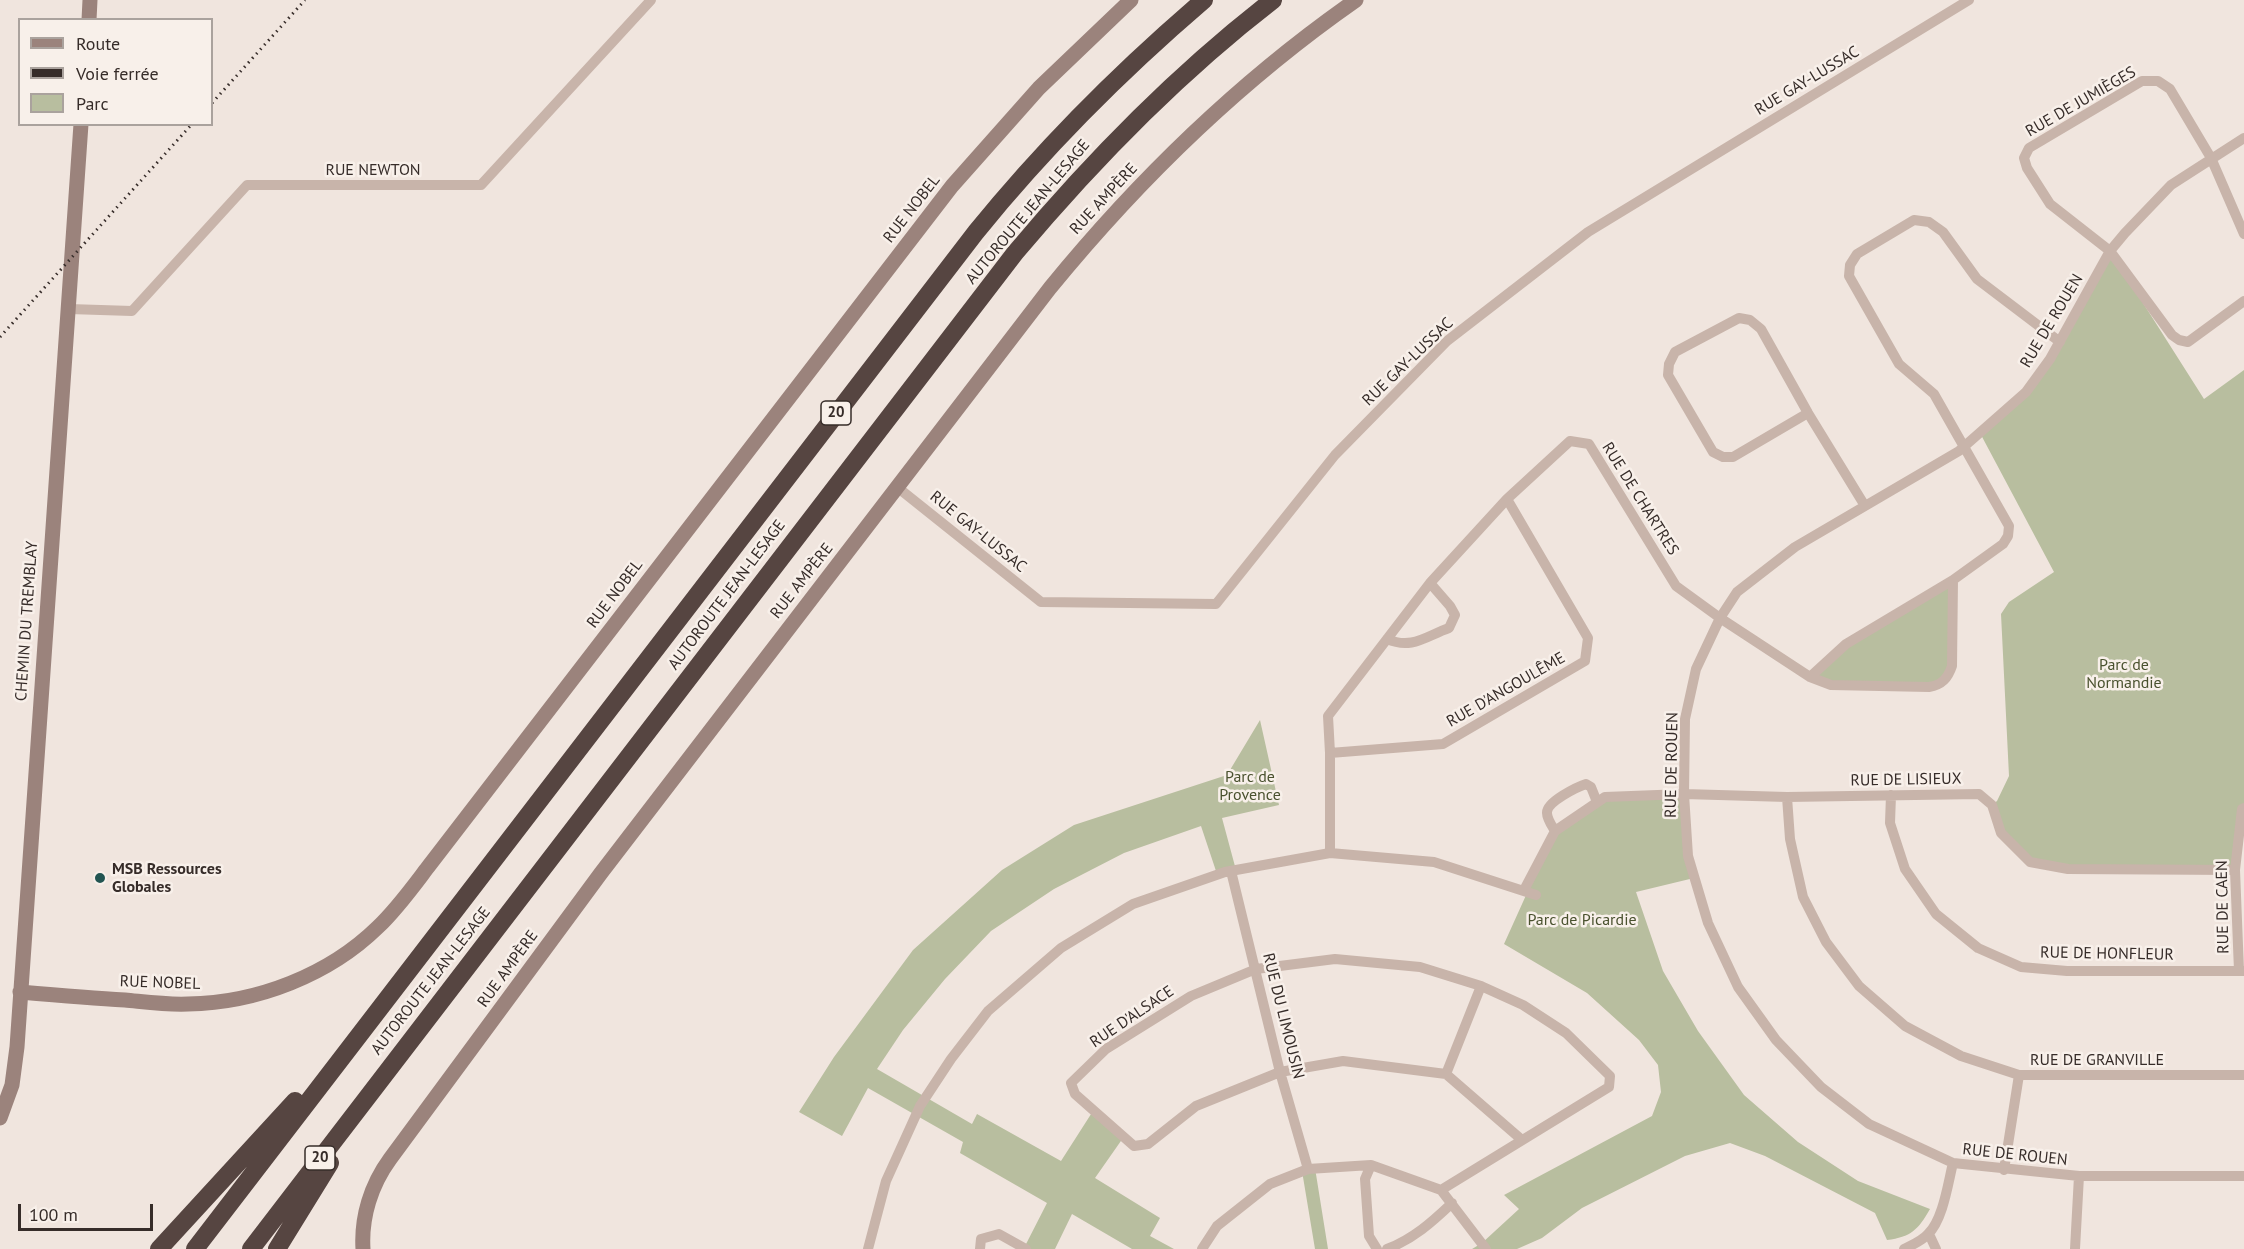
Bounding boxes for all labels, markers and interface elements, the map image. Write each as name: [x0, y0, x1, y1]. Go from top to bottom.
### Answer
legend: [18, 18, 213, 126]
text: Route: [76, 32, 120, 55]
street label: RUE GAY-LUSSAC: [1751, 42, 1863, 120]
text: Voie ferrée: [76, 62, 159, 85]
street label: RUE DE JUMIÈGES: [2023, 63, 2139, 141]
text: Parc: [76, 92, 109, 115]
street label: AUTOROUTE JEAN-LESAGE: [962, 136, 1094, 288]
street label: RUE AMPÈRE: [1066, 159, 1142, 239]
street label: RUE NEWTON: [325, 160, 421, 180]
street label: RUE NOBEL: [880, 171, 944, 247]
street label: RUE DE ROUEN: [2017, 271, 2087, 371]
street label: RUE GAY-LUSSAC: [1359, 314, 1457, 410]
road number: 20: [821, 401, 851, 425]
street label: RUE DE CHARTRES: [1598, 439, 1682, 559]
street label: RUE GAY-LUSSAC: [926, 487, 1030, 577]
street label: AUTOROUTE JEAN-LESAGE: [664, 516, 790, 674]
street label: RUE AMPÈRE: [767, 539, 837, 623]
street label: CHEMIN DU TREMBLAY: [12, 540, 42, 702]
street label: RUE NOBEL: [583, 556, 647, 632]
street label: RUE D'ANGOULÊME: [1443, 648, 1569, 732]
park label: Parc de Normandie: [2086, 655, 2162, 693]
street label: RUE DE ROUEN: [1661, 712, 1683, 818]
park label: Parc de Provence: [1219, 767, 1281, 805]
street label: RUE DE LISIEUX: [1850, 769, 1962, 791]
place label: MSB Ressources Globales: [112, 859, 222, 897]
street label: RUE DE CAEN: [2213, 860, 2233, 954]
marker: MSB Ressources Globales: [93, 871, 107, 885]
street label: AUTOROUTE JEAN-LESAGE: [367, 903, 495, 1059]
park label: Parc de Picardie: [1527, 910, 1637, 930]
street label: RUE AMPÈRE: [474, 927, 542, 1011]
street label: RUE DE HONFLEUR: [2040, 943, 2174, 965]
street label: RUE DU LIMOUSIN: [1258, 951, 1308, 1081]
street label: RUE NOBEL: [119, 972, 201, 994]
street label: RUE D'ALSACE: [1086, 982, 1178, 1052]
street label: RUE DE GRANVILLE: [2030, 1050, 2164, 1070]
street label: RUE DE ROUEN: [1961, 1140, 2069, 1170]
road number: 20: [305, 1146, 335, 1170]
scale bar: [21, 1192, 156, 1230]
text: 100 m: [29, 1203, 78, 1226]

